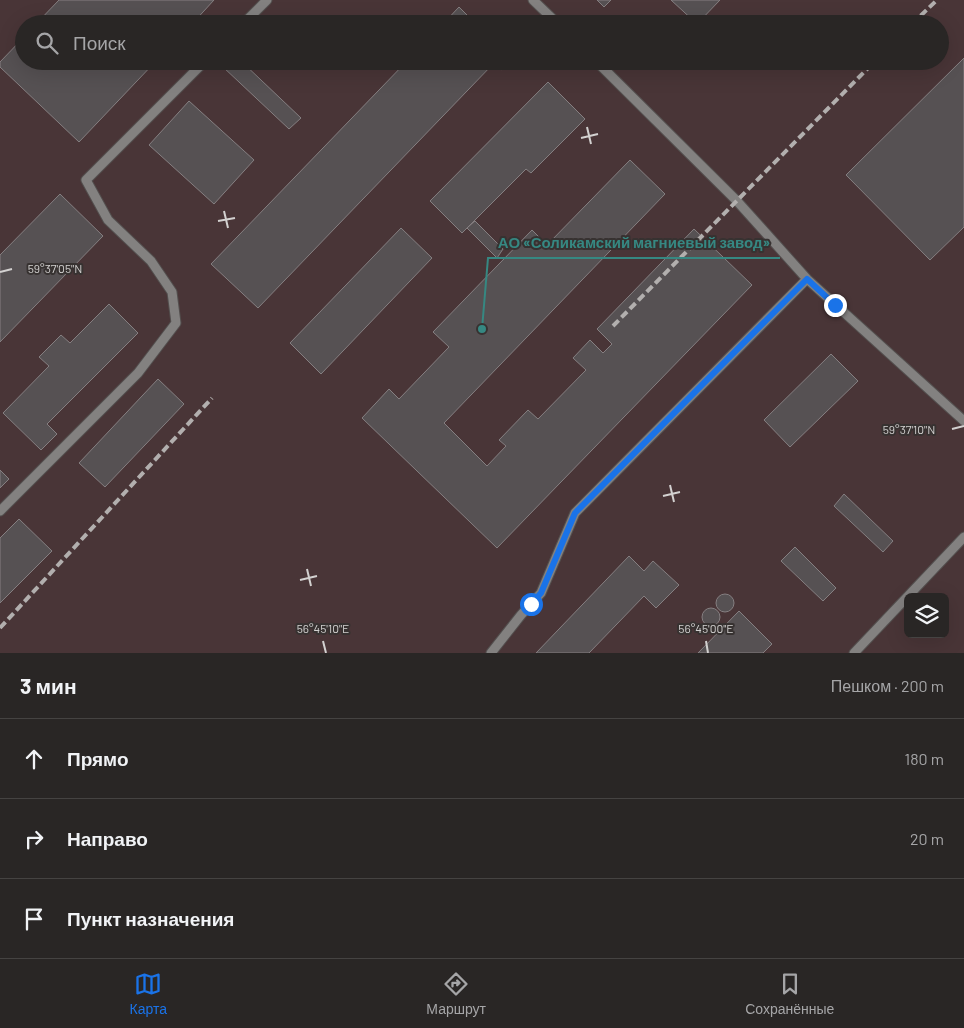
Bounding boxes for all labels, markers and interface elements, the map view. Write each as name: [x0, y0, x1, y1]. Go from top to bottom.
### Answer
search box: [15, 15, 949, 70]
icon: search: [33, 29, 61, 57]
text: Поиск: [73, 31, 126, 54]
callout: АО «Соликамский магниевый завод»: [488, 228, 780, 258]
text: АО «Соликамский магниевый завод»: [498, 233, 770, 251]
text: 59°37'05"N: [28, 261, 82, 275]
route end: [824, 294, 847, 317]
text: 59°37'10"N: [883, 422, 935, 436]
route start: [520, 593, 543, 616]
map controls: [904, 593, 949, 638]
button: layers: [904, 593, 949, 638]
text: 56°45'10"E: [297, 621, 349, 635]
text: 56°45'00"E: [678, 621, 734, 635]
text: 3 мин: [20, 673, 77, 698]
text: Пешком · 200 m: [831, 676, 944, 695]
icon: ahead: [20, 745, 48, 773]
text: Прямо: [67, 747, 129, 770]
text: 180 m: [905, 749, 944, 768]
icon: right: [20, 825, 48, 853]
text: Направо: [67, 827, 148, 850]
text: 20 m: [910, 829, 944, 848]
icon: arrive: [20, 905, 48, 933]
text: Пункт назначения: [67, 907, 234, 930]
tab: Карта: [130, 970, 167, 1017]
tab: Маршрут: [426, 970, 486, 1017]
tab: Сохранённые: [745, 970, 834, 1017]

